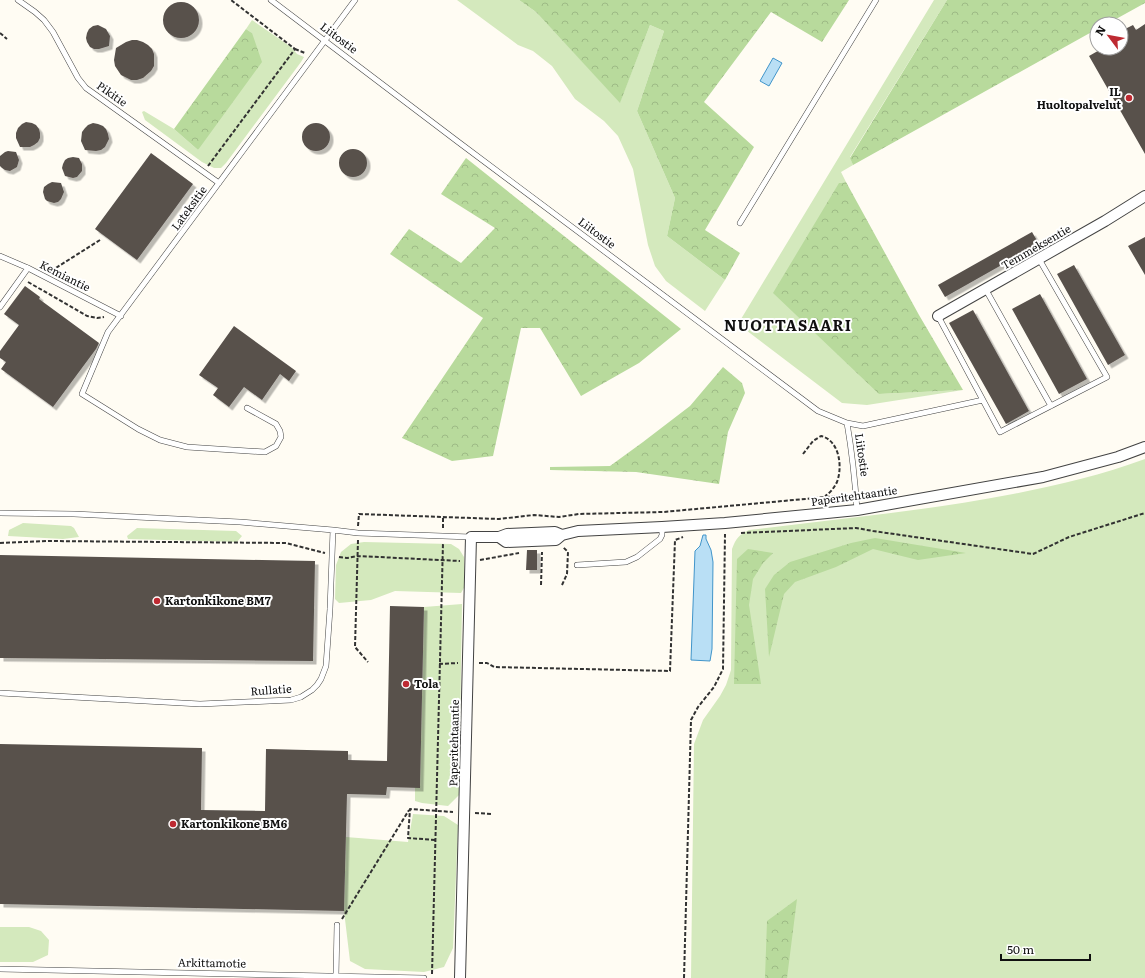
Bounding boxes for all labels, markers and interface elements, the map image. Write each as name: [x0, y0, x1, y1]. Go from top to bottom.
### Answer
north arrow: [1089, 16, 1129, 56]
street label: Liitostie: [317, 18, 362, 57]
text: N: [1090, 22, 1109, 38]
street label: Pikitie: [94, 77, 131, 110]
place label: IL Huoltopalvelut: [1037, 83, 1121, 112]
marker: IL Huoltopalvelut: [1124, 93, 1134, 103]
street label: Lateksitie: [167, 182, 210, 233]
street label: Liitostie: [575, 213, 620, 252]
street label: Temmeksentie: [998, 220, 1073, 272]
street label: Kemiantie: [38, 256, 94, 295]
district label: NUOTTASAARI: [724, 313, 852, 336]
street label: Liitostie: [852, 432, 874, 478]
street label: Paperitehtaantie: [810, 481, 898, 509]
place label: Kartonkikone BM7: [165, 592, 271, 608]
marker: Kartonkikone BM7: [152, 596, 162, 606]
place label: Tola: [414, 675, 439, 691]
marker: Tola: [401, 679, 411, 689]
street label: Rullatie: [250, 680, 292, 698]
street label: Paperitehtaantie: [444, 699, 462, 787]
place label: Kartonkikone BM6: [181, 815, 288, 831]
marker: Kartonkikone BM6: [168, 819, 178, 829]
scale bar: [1001, 936, 1090, 962]
text: 50 m: [1007, 940, 1034, 958]
street label: Arkittamotie: [178, 953, 247, 971]

